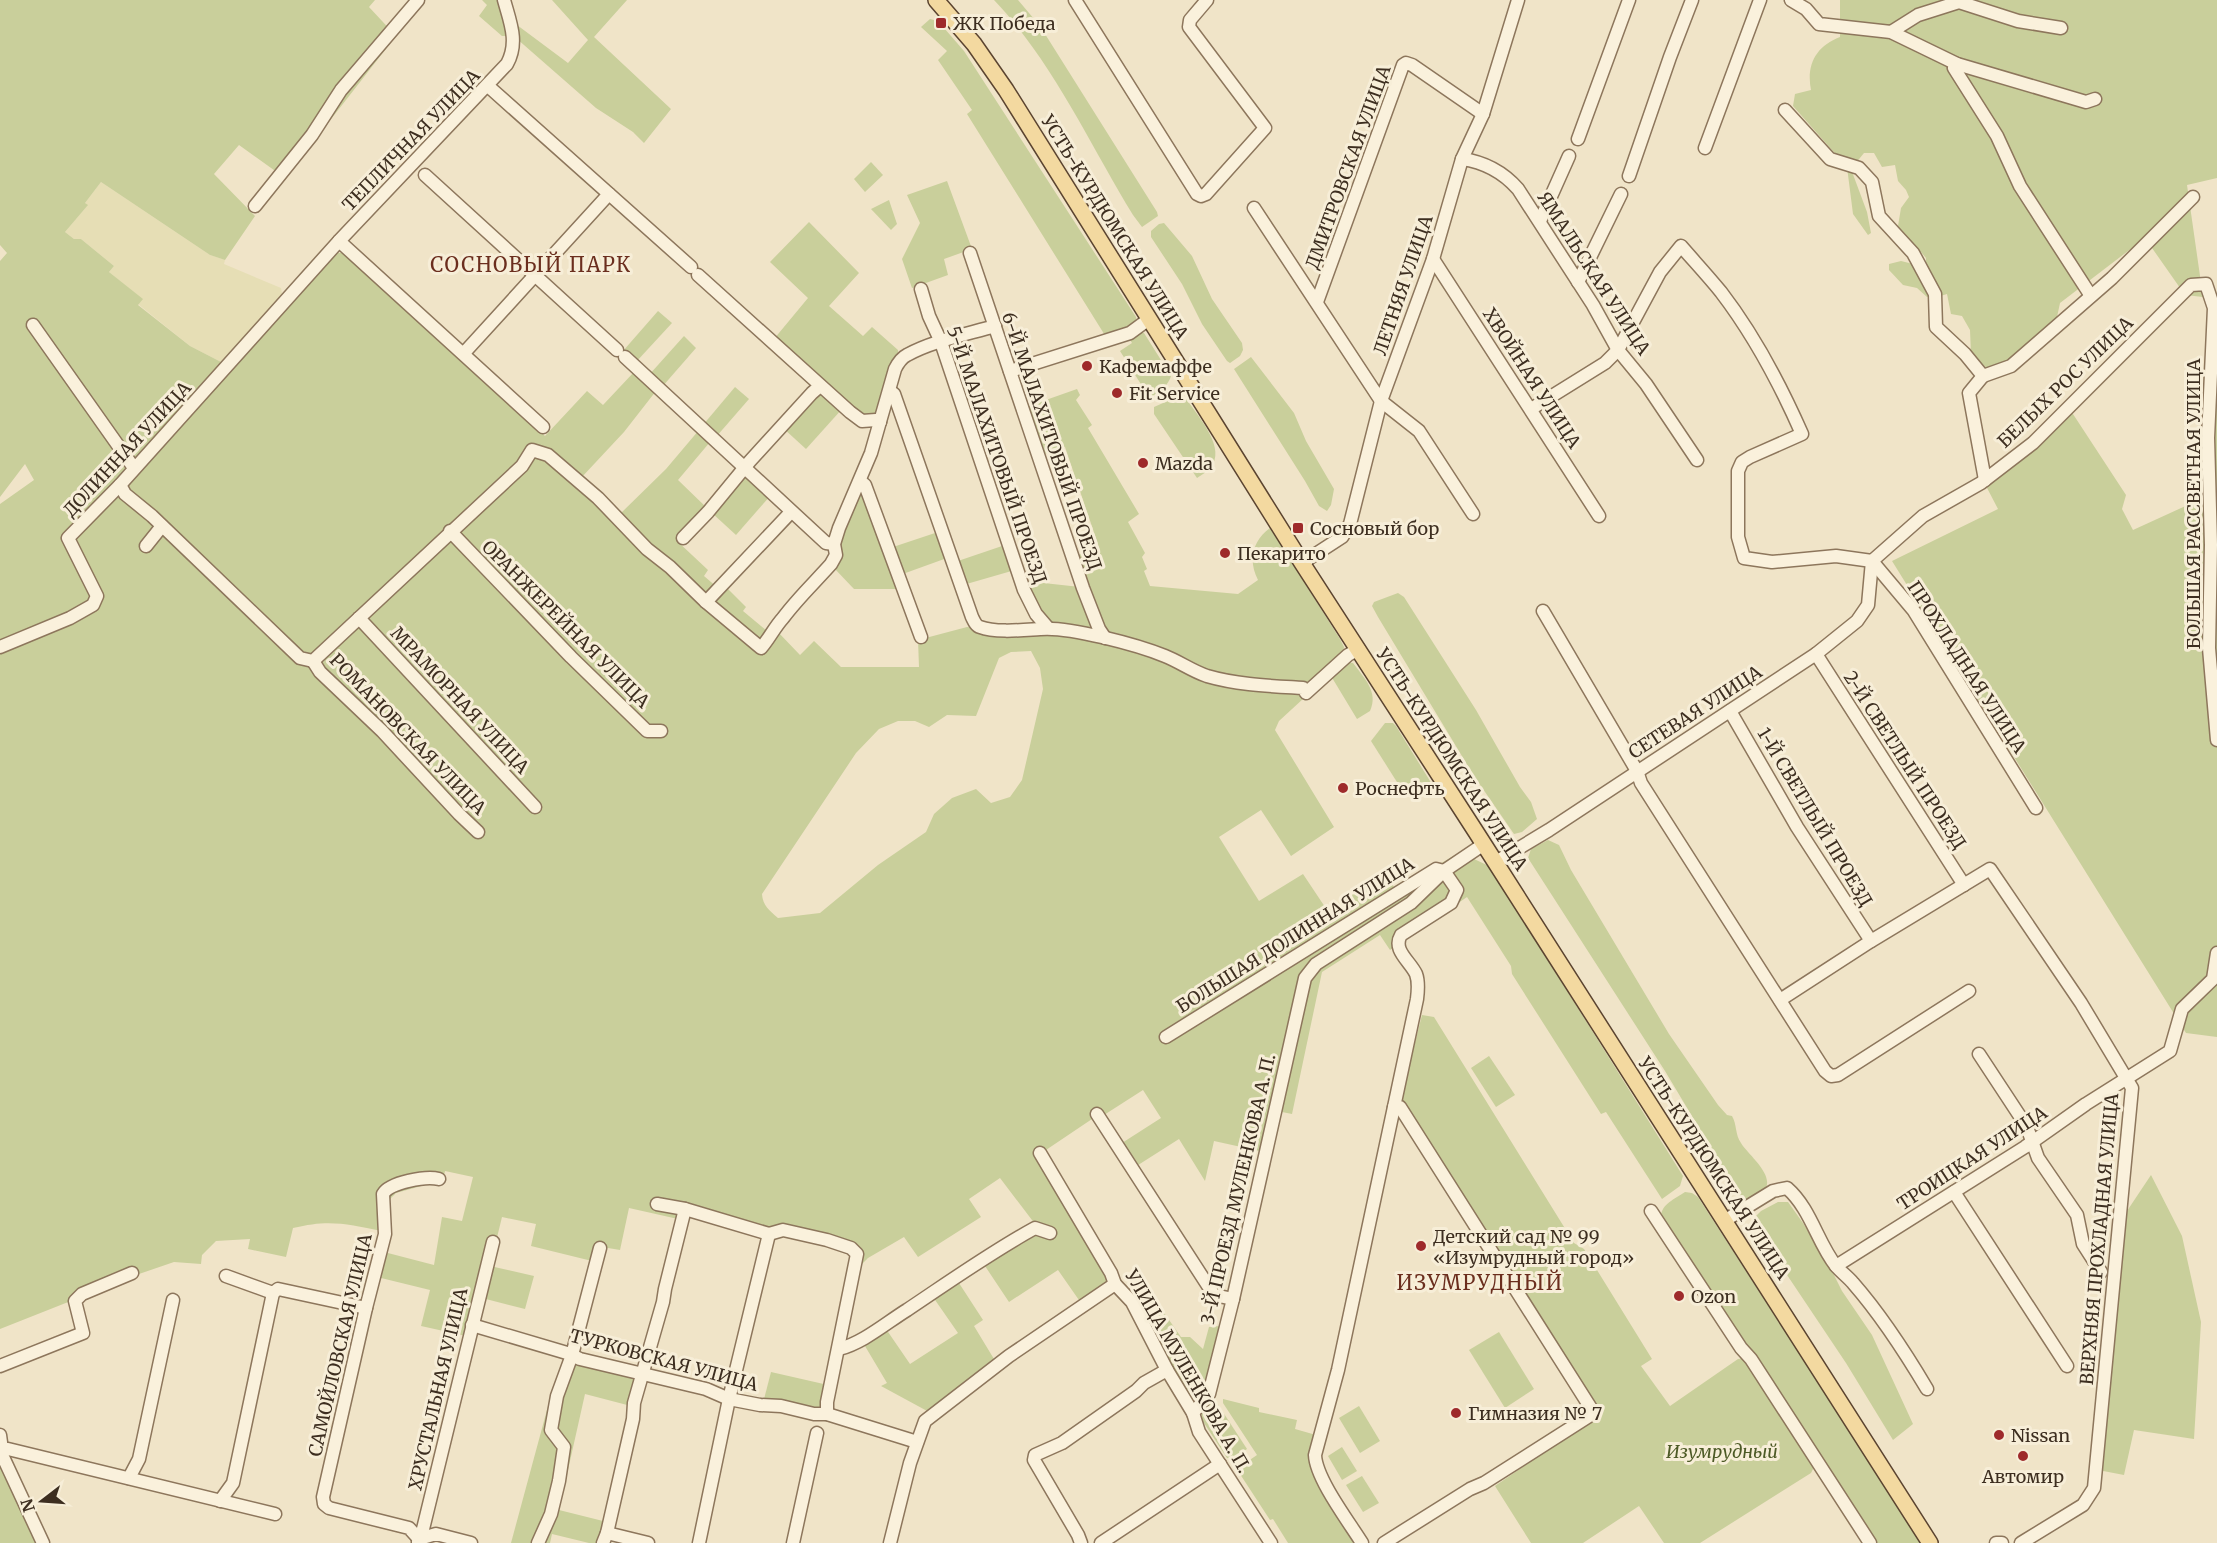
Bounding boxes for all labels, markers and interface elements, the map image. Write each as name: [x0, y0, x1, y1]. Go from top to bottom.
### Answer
place label: ЖК Победа: [953, 12, 1056, 35]
marker: ЖК Победа: [934, 16, 948, 30]
street label: ДМИТРОВСКАЯ УЛИЦА: [1300, 62, 1396, 272]
street label: ТЕПЛИЧНАЯ УЛИЦА: [337, 64, 485, 216]
street label: УСТЬ-КУРДЮМСКАЯ УЛИЦА: [1036, 110, 1194, 344]
street label: ЯМАЛЬСКАЯ УЛИЦА: [1533, 187, 1656, 359]
street label: ЛЕТНЯЯ УЛИЦА: [1368, 212, 1438, 358]
district label: СОСНОВЫЙ ПАРК: [430, 251, 632, 277]
street label: ХВОЙНАЯ УЛИЦА: [1478, 303, 1586, 453]
street label: 6-Й МАЛАХИТОВЫЙ ПРОЕЗД: [997, 309, 1107, 573]
street label: БЕЛЫХ РОС УЛИЦА: [1993, 311, 2138, 453]
street label: 5-Й МАЛАХИТОВЫЙ ПРОЕЗД: [942, 323, 1052, 587]
place label: Кафемаффе: [1099, 355, 1212, 378]
street label: БОЛЬШАЯ РАССВЕТНАЯ УЛИЦА: [2182, 358, 2205, 650]
marker: Кафемаффе: [1080, 359, 1094, 373]
street label: ДОЛИННАЯ УЛИЦА: [58, 376, 196, 522]
place label: Fit Service: [1129, 382, 1220, 405]
marker: Fit Service: [1110, 386, 1124, 400]
place label: Mazda: [1155, 452, 1213, 475]
marker: Mazda: [1136, 456, 1150, 470]
place label: Сосновый бор: [1310, 517, 1439, 540]
marker: Сосновый бор: [1291, 521, 1305, 535]
street label: ОРАНЖЕРЕЙНАЯ УЛИЦА: [477, 535, 655, 713]
place label: Пекарито: [1237, 542, 1326, 565]
marker: Пекарито: [1218, 546, 1232, 560]
street label: ПРОХЛАДНАЯ УЛИЦА: [1903, 577, 2031, 758]
street label: МРАМОРНАЯ УЛИЦА: [386, 622, 534, 779]
street label: УСТЬ-КУРДЮМСКАЯ УЛИЦА: [1371, 643, 1533, 875]
street label: РОМАНОВСКАЯ УЛИЦА: [325, 649, 491, 820]
street label: СЕТЕВАЯ УЛИЦА: [1624, 660, 1766, 764]
street label: 2-Й СВЕТЛЫЙ ПРОЕЗД: [1839, 667, 1971, 853]
street label: 1-Й СВЕТЛЫЙ ПРОЕЗД: [1752, 723, 1878, 911]
place label: Роснефть: [1355, 777, 1445, 800]
marker: Роснефть: [1336, 781, 1350, 795]
street label: БОЛЬШАЯ ДОЛИННАЯ УЛИЦА: [1172, 852, 1419, 1018]
street label: 3-Й ПРОЕЗД МУЛЕНКОВА А. П.: [1196, 1051, 1280, 1327]
street label: УСТЬ-КУРДЮМСКАЯ УЛИЦА: [1633, 1052, 1795, 1284]
street label: ВЕРХНЯЯ ПРОХЛАДНАЯ УЛИЦА: [2075, 1092, 2123, 1386]
street label: ТРОИЦКАЯ УЛИЦА: [1893, 1101, 2052, 1215]
place label: Детский сад № 99 «Изумрудный город»: [1433, 1225, 1634, 1269]
street label: САМОЙЛОВСКАЯ УЛИЦА: [303, 1231, 377, 1459]
marker: Детский сад № 99 «Изумрудный город»: [1414, 1239, 1428, 1253]
street label: УЛИЦА МУЛЕНКОВА А. П.: [1120, 1264, 1256, 1477]
district label: ИЗУМРУДНЫЙ: [1397, 1269, 1563, 1295]
street label: ХРУСТАЛЬНАЯ УЛИЦА: [404, 1285, 473, 1492]
place label: Ozon: [1691, 1285, 1736, 1308]
marker: Ozon: [1672, 1289, 1686, 1303]
street label: ТУРКОВСКАЯ УЛИЦА: [567, 1324, 761, 1396]
place label: Гимназия № 7: [1468, 1402, 1602, 1425]
marker: Гимназия № 7: [1449, 1406, 1463, 1420]
place label: Nissan: [2011, 1424, 2070, 1447]
marker: Nissan: [1992, 1428, 2006, 1442]
park label: Изумрудный: [1666, 1440, 1778, 1463]
marker: Автомир: [2016, 1449, 2030, 1463]
place label: Автомир: [1981, 1465, 2064, 1488]
north arrow: [12, 1471, 72, 1531]
text: N: [16, 1496, 39, 1514]

